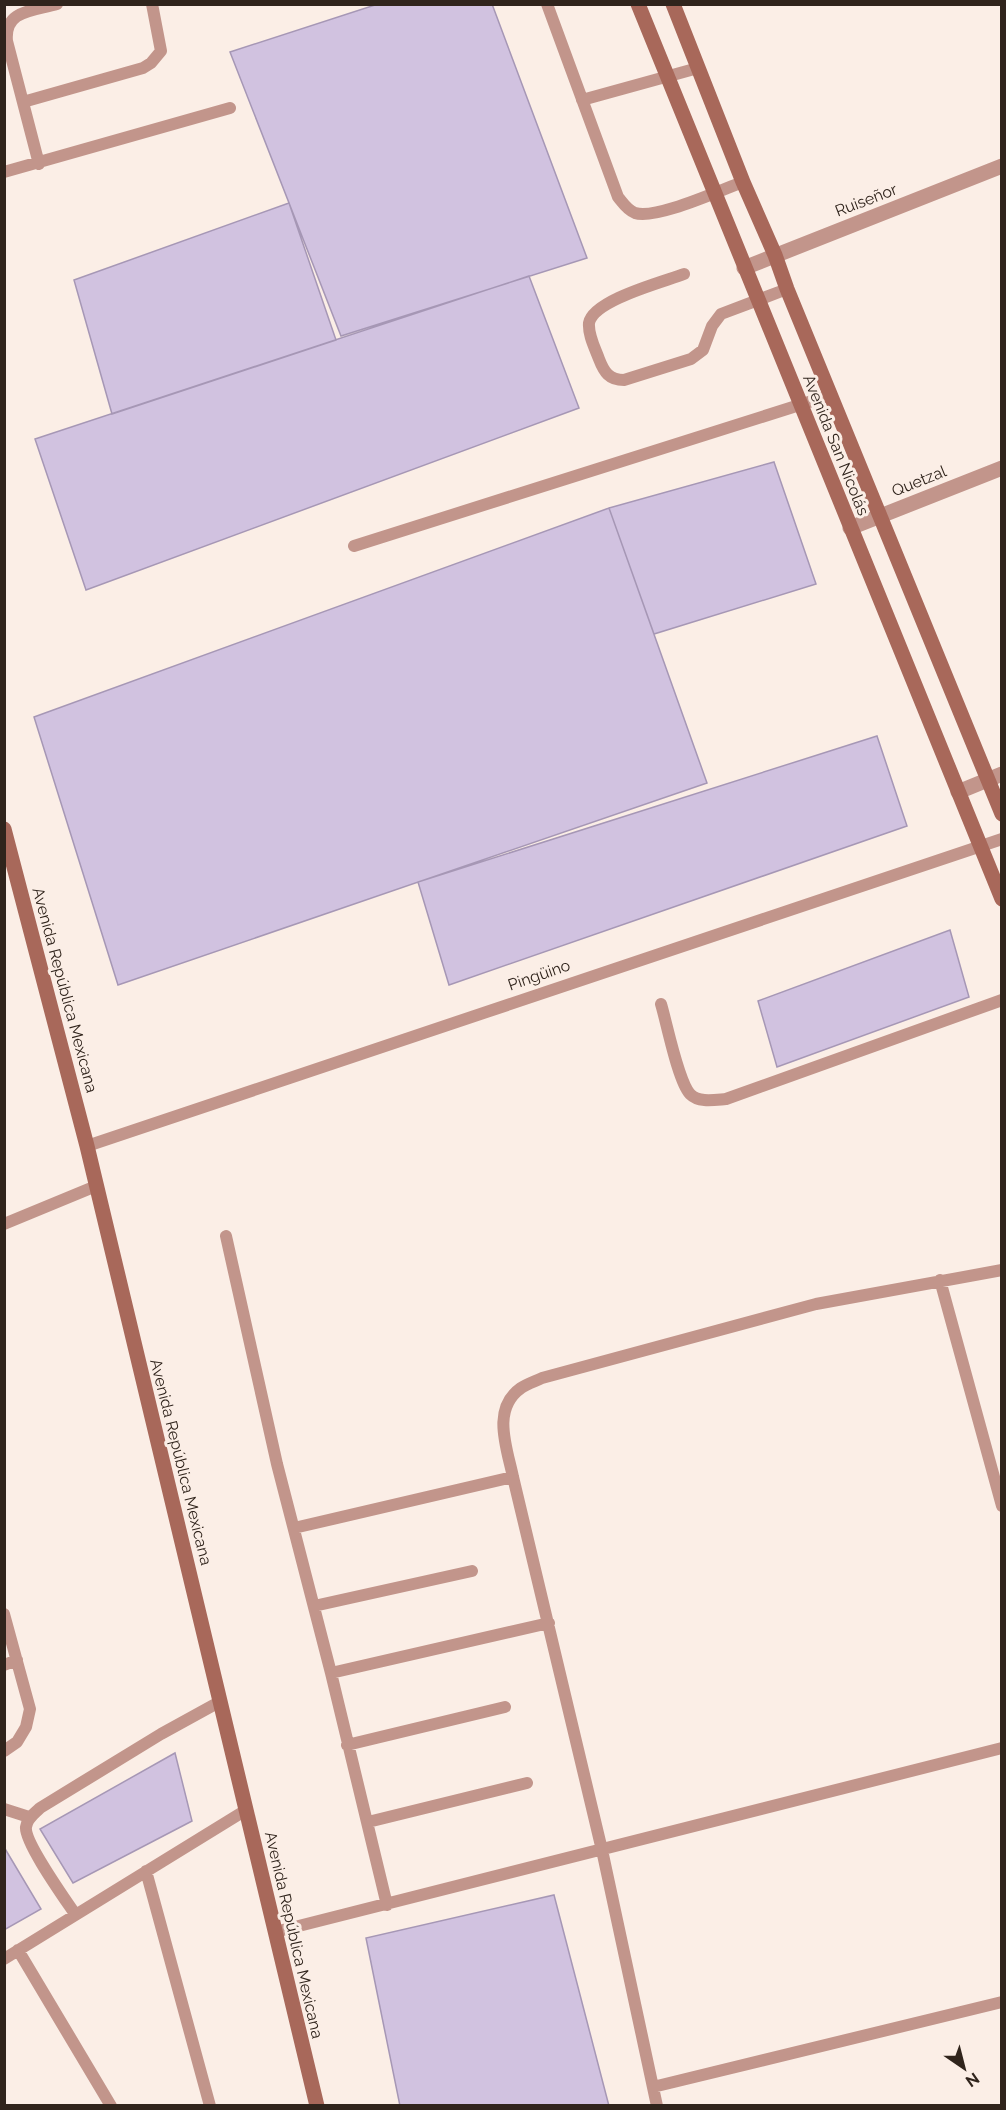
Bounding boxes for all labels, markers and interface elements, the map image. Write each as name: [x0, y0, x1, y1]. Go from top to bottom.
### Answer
street label: Ruiseñor: [832, 179, 900, 220]
street label: Avenida San Nicolás: [799, 372, 873, 518]
street label: Quetzal: [889, 461, 950, 501]
street label: Avenida República Mexicana: [28, 885, 102, 1095]
street label: Pingüino: [505, 956, 573, 994]
street label: Avenida República Mexicana: [146, 1357, 216, 1567]
street label: Avenida República Mexicana: [261, 1830, 327, 2040]
north arrow: [934, 2038, 994, 2098]
text: N: [962, 2069, 983, 2091]

